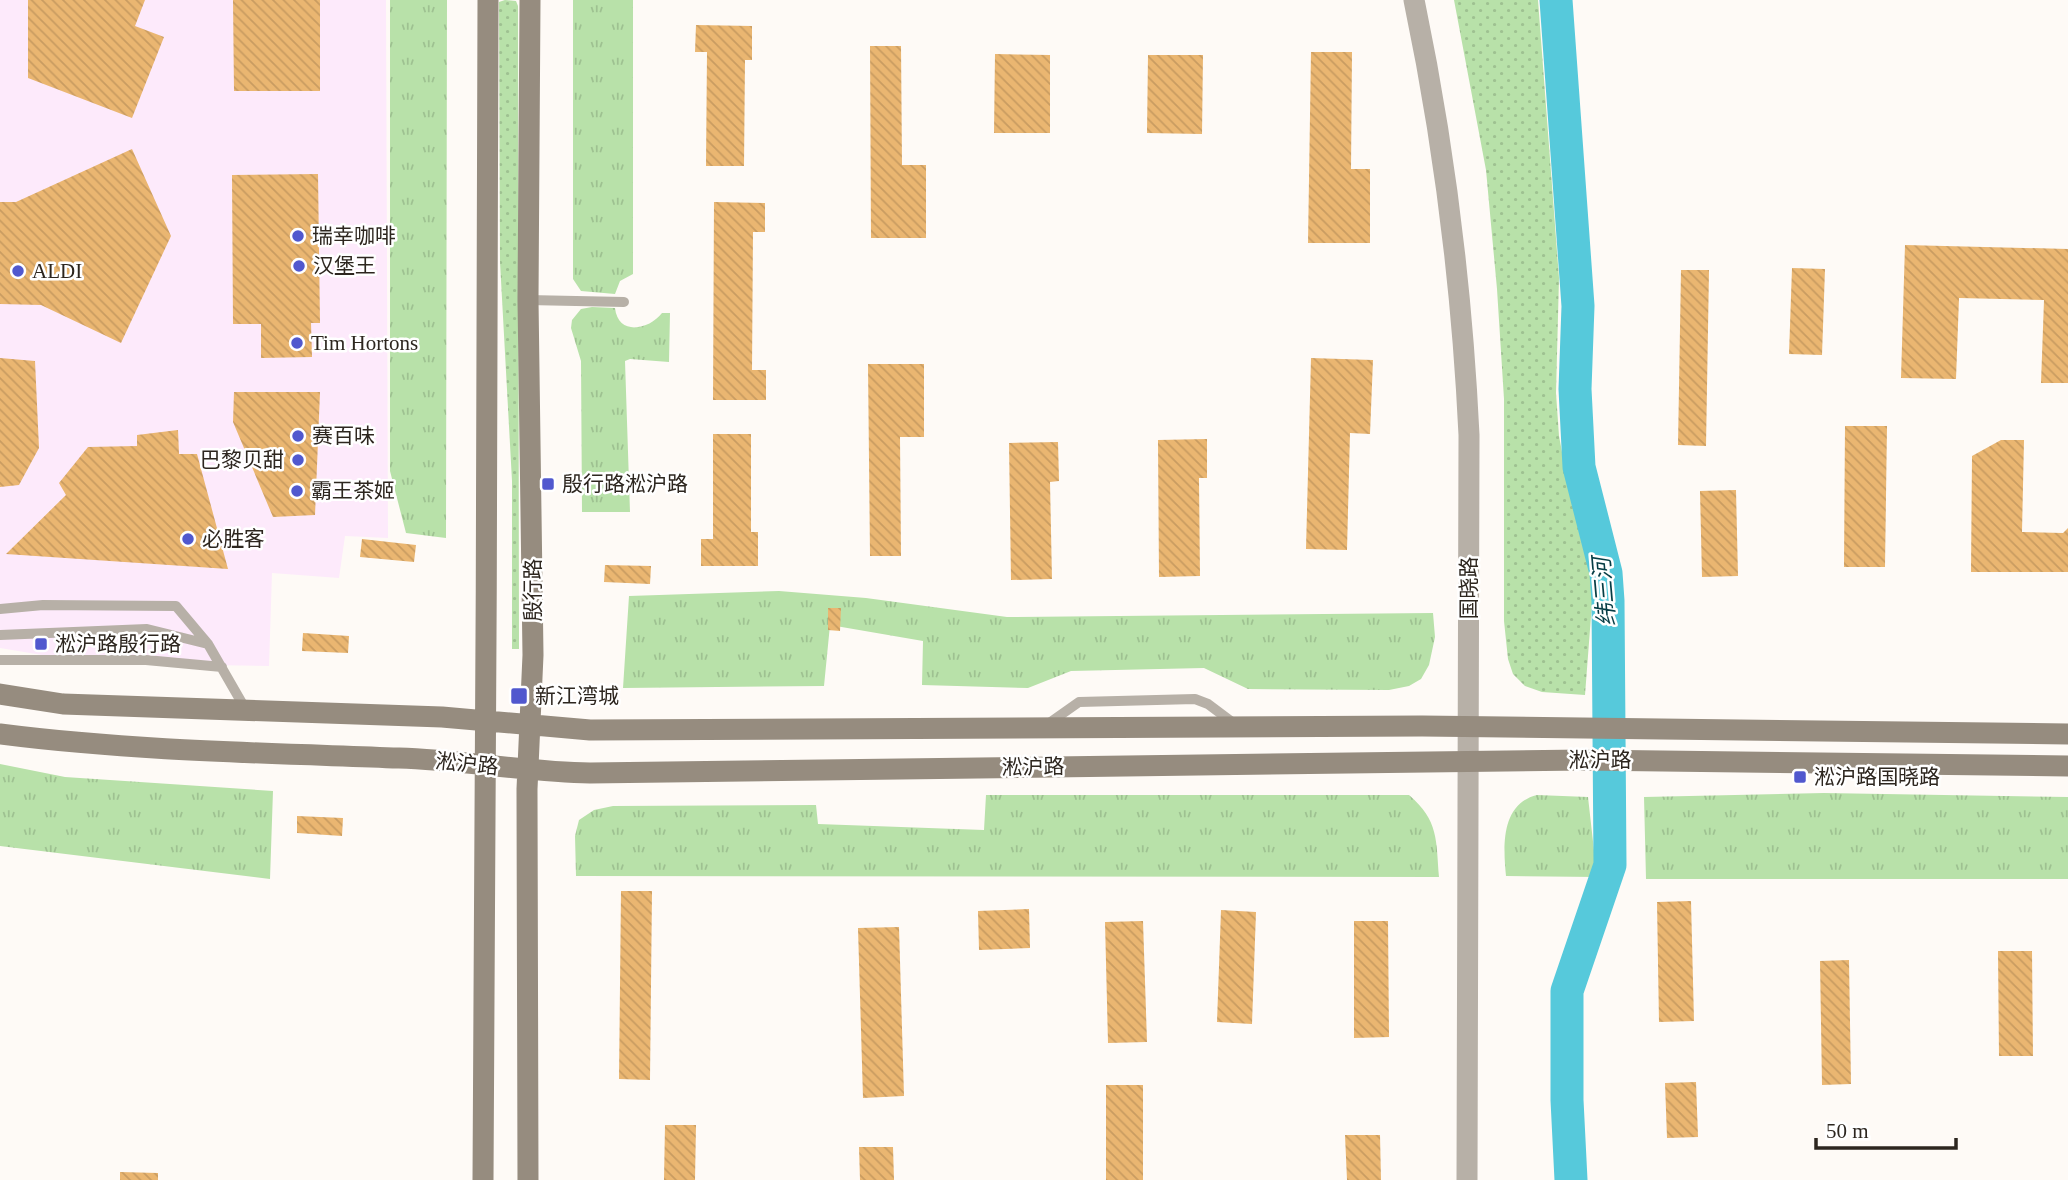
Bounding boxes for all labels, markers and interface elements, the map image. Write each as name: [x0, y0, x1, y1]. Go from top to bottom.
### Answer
place label: 瑞幸咖啡: [312, 224, 396, 248]
marker: 瑞幸咖啡: [290, 228, 306, 244]
place label: 汉堡王: [313, 254, 376, 278]
marker: 汉堡王: [291, 258, 307, 274]
place label: ALDI: [32, 259, 82, 283]
marker: ALDI: [10, 263, 26, 279]
place label: Tim Hortons: [311, 331, 418, 355]
marker: Tim Hortons: [289, 335, 305, 351]
place label: 赛百味: [312, 424, 375, 448]
marker: 赛百味: [290, 428, 306, 444]
place label: 巴黎贝甜: [200, 448, 284, 472]
marker: 巴黎贝甜: [290, 452, 306, 468]
place label: 殷行路淞沪路: [562, 472, 688, 496]
marker: 殷行路淞沪路: [540, 476, 556, 492]
place label: 霸王茶姬: [311, 479, 395, 503]
marker: 霸王茶姬: [289, 483, 305, 499]
place label: 必胜客: [202, 527, 265, 551]
marker: 必胜客: [180, 531, 196, 547]
water label: 纬三河: [1589, 553, 1620, 627]
street label: 国晓路: [1457, 557, 1481, 620]
street label: 殷行路: [521, 559, 545, 622]
place label: 淞沪路殷行路: [55, 632, 181, 656]
marker: 淞沪路殷行路: [33, 636, 49, 652]
place label: 新江湾城: [535, 684, 619, 708]
marker: 新江湾城: [509, 686, 529, 706]
street label: 淞沪路: [1569, 748, 1632, 772]
street label: 淞沪路: [434, 749, 500, 779]
street label: 淞沪路: [1001, 754, 1065, 780]
place label: 淞沪路国晓路: [1814, 765, 1940, 789]
marker: 淞沪路国晓路: [1792, 769, 1808, 785]
scale bar: [1816, 1106, 1956, 1150]
text: 50 m: [1826, 1119, 1869, 1143]

